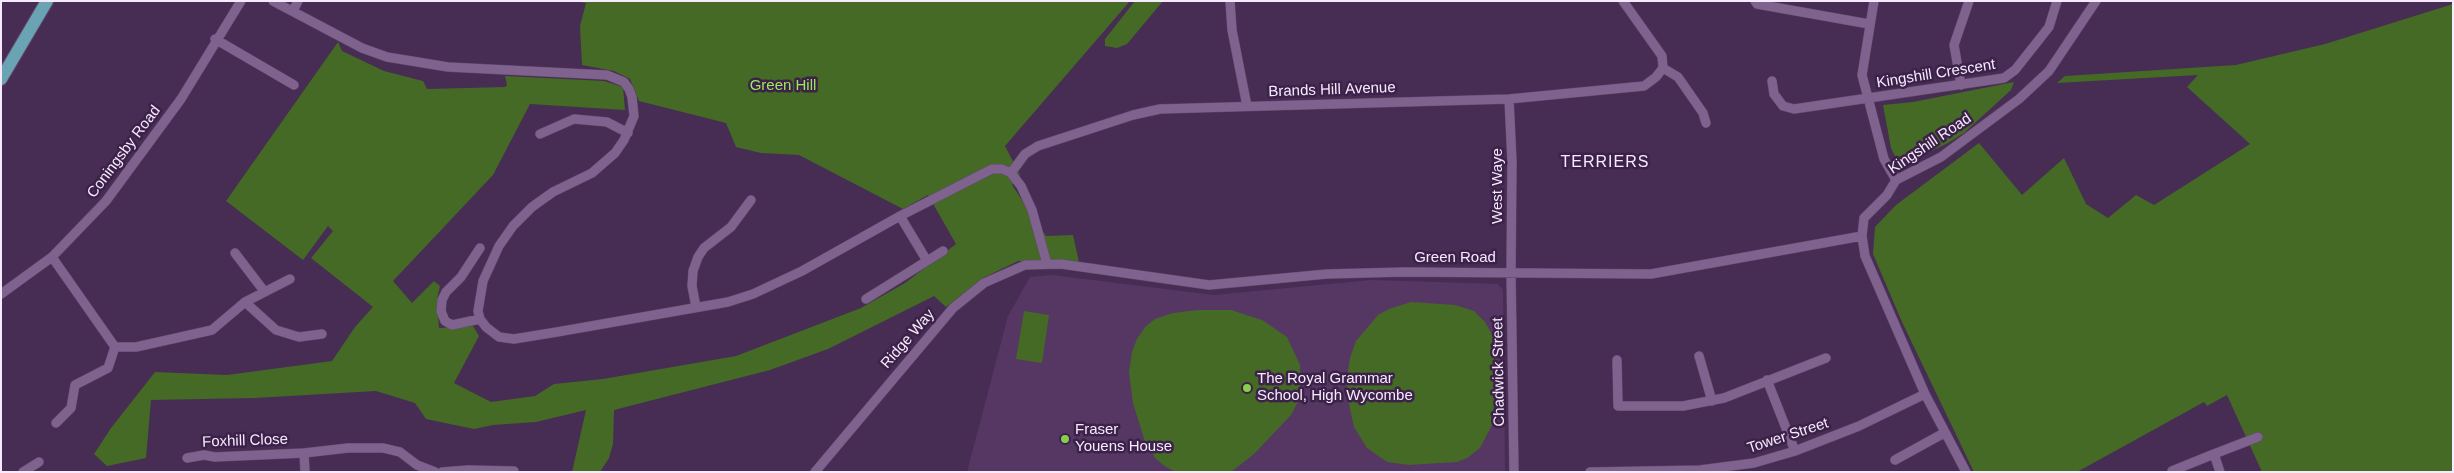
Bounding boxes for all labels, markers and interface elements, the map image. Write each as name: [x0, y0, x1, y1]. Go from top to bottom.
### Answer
street label: Kingshill Crescent: [1875, 56, 1997, 92]
park label: Green Hill: [750, 77, 816, 95]
street label: Brands Hill Avenue: [1268, 79, 1396, 101]
street label: Coningsby Road: [83, 102, 165, 202]
street label: Kingshill Road: [1885, 110, 1975, 178]
street label: West Waye: [1489, 148, 1507, 224]
district label: TERRIERS: [1560, 153, 1650, 173]
street label: Green Road: [1414, 249, 1496, 267]
street label: Ridge Way: [877, 306, 939, 372]
street label: Chadwick Street: [1489, 317, 1509, 427]
place label: The Royal Grammar School, High Wycombe: [1257, 370, 1413, 405]
marker: The Royal Grammar School, High Wycombe: [1241, 382, 1253, 394]
street label: Tower Street: [1745, 414, 1831, 458]
place label: Fraser Youens House: [1075, 421, 1172, 456]
street label: Foxhill Close: [202, 431, 288, 451]
marker: Fraser Youens House: [1059, 433, 1071, 445]

